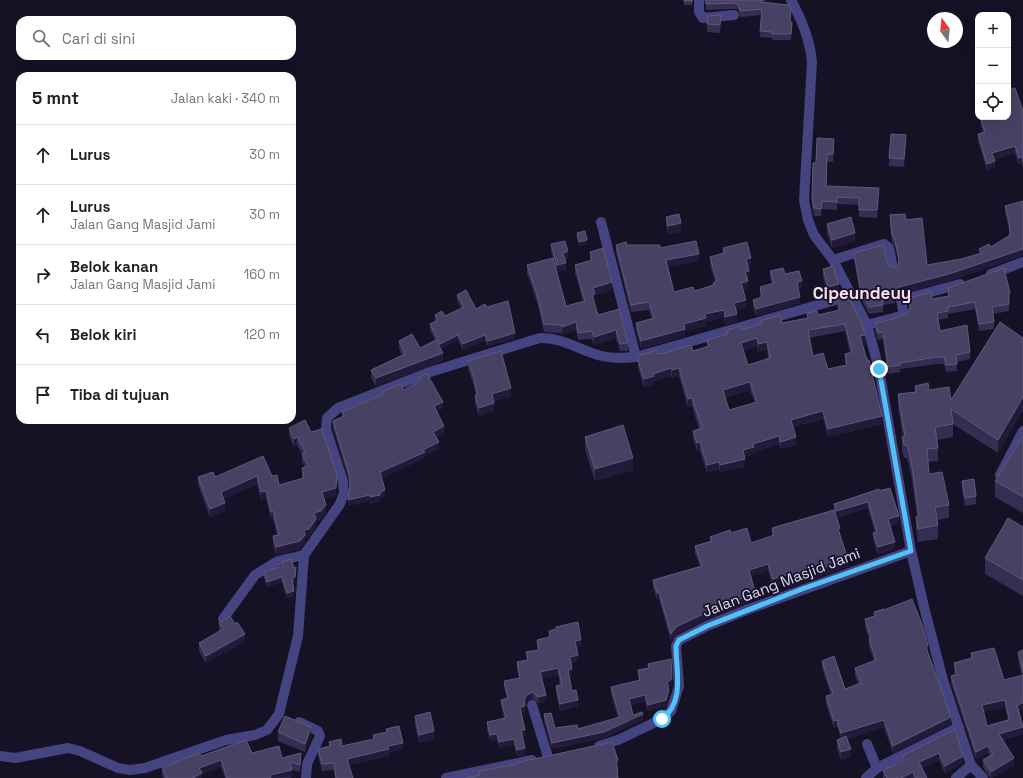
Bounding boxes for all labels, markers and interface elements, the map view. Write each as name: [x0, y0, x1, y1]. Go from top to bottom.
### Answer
north arrow: [927, 12, 963, 48]
map controls: [975, 12, 1011, 120]
button: +: [975, 12, 1011, 48]
search box: [16, 16, 296, 60]
icon: search: [30, 27, 52, 49]
text: Cari di sini: [62, 29, 135, 48]
button: −: [975, 48, 1011, 84]
button: locate: [975, 84, 1011, 120]
text: 5 mnt: [32, 87, 79, 109]
text: Jalan kaki · 340 m: [171, 90, 280, 107]
icon: ahead: [32, 144, 54, 166]
text: Lurus: [70, 145, 110, 164]
text: 30 m: [249, 146, 280, 163]
text: Lurus: [70, 197, 110, 216]
icon: ahead: [32, 204, 54, 226]
text: 30 m: [249, 206, 280, 223]
text: Jalan Gang Masjid Jami: [70, 216, 215, 233]
text: Belok kanan: [70, 257, 158, 276]
icon: right: [32, 264, 54, 286]
text: 160 m: [244, 266, 280, 283]
text: Jalan Gang Masjid Jami: [70, 276, 215, 293]
district label: Cipeundeuy: [813, 282, 911, 304]
icon: left: [32, 324, 54, 346]
text: Belok kiri: [70, 325, 136, 344]
text: 120 m: [244, 326, 280, 343]
route end: [870, 360, 888, 378]
icon: arrive: [32, 384, 54, 406]
text: Tiba di tujuan: [70, 385, 169, 404]
street label: Jalan Gang Masjid Jami: [699, 543, 863, 621]
route start: [653, 710, 671, 728]

